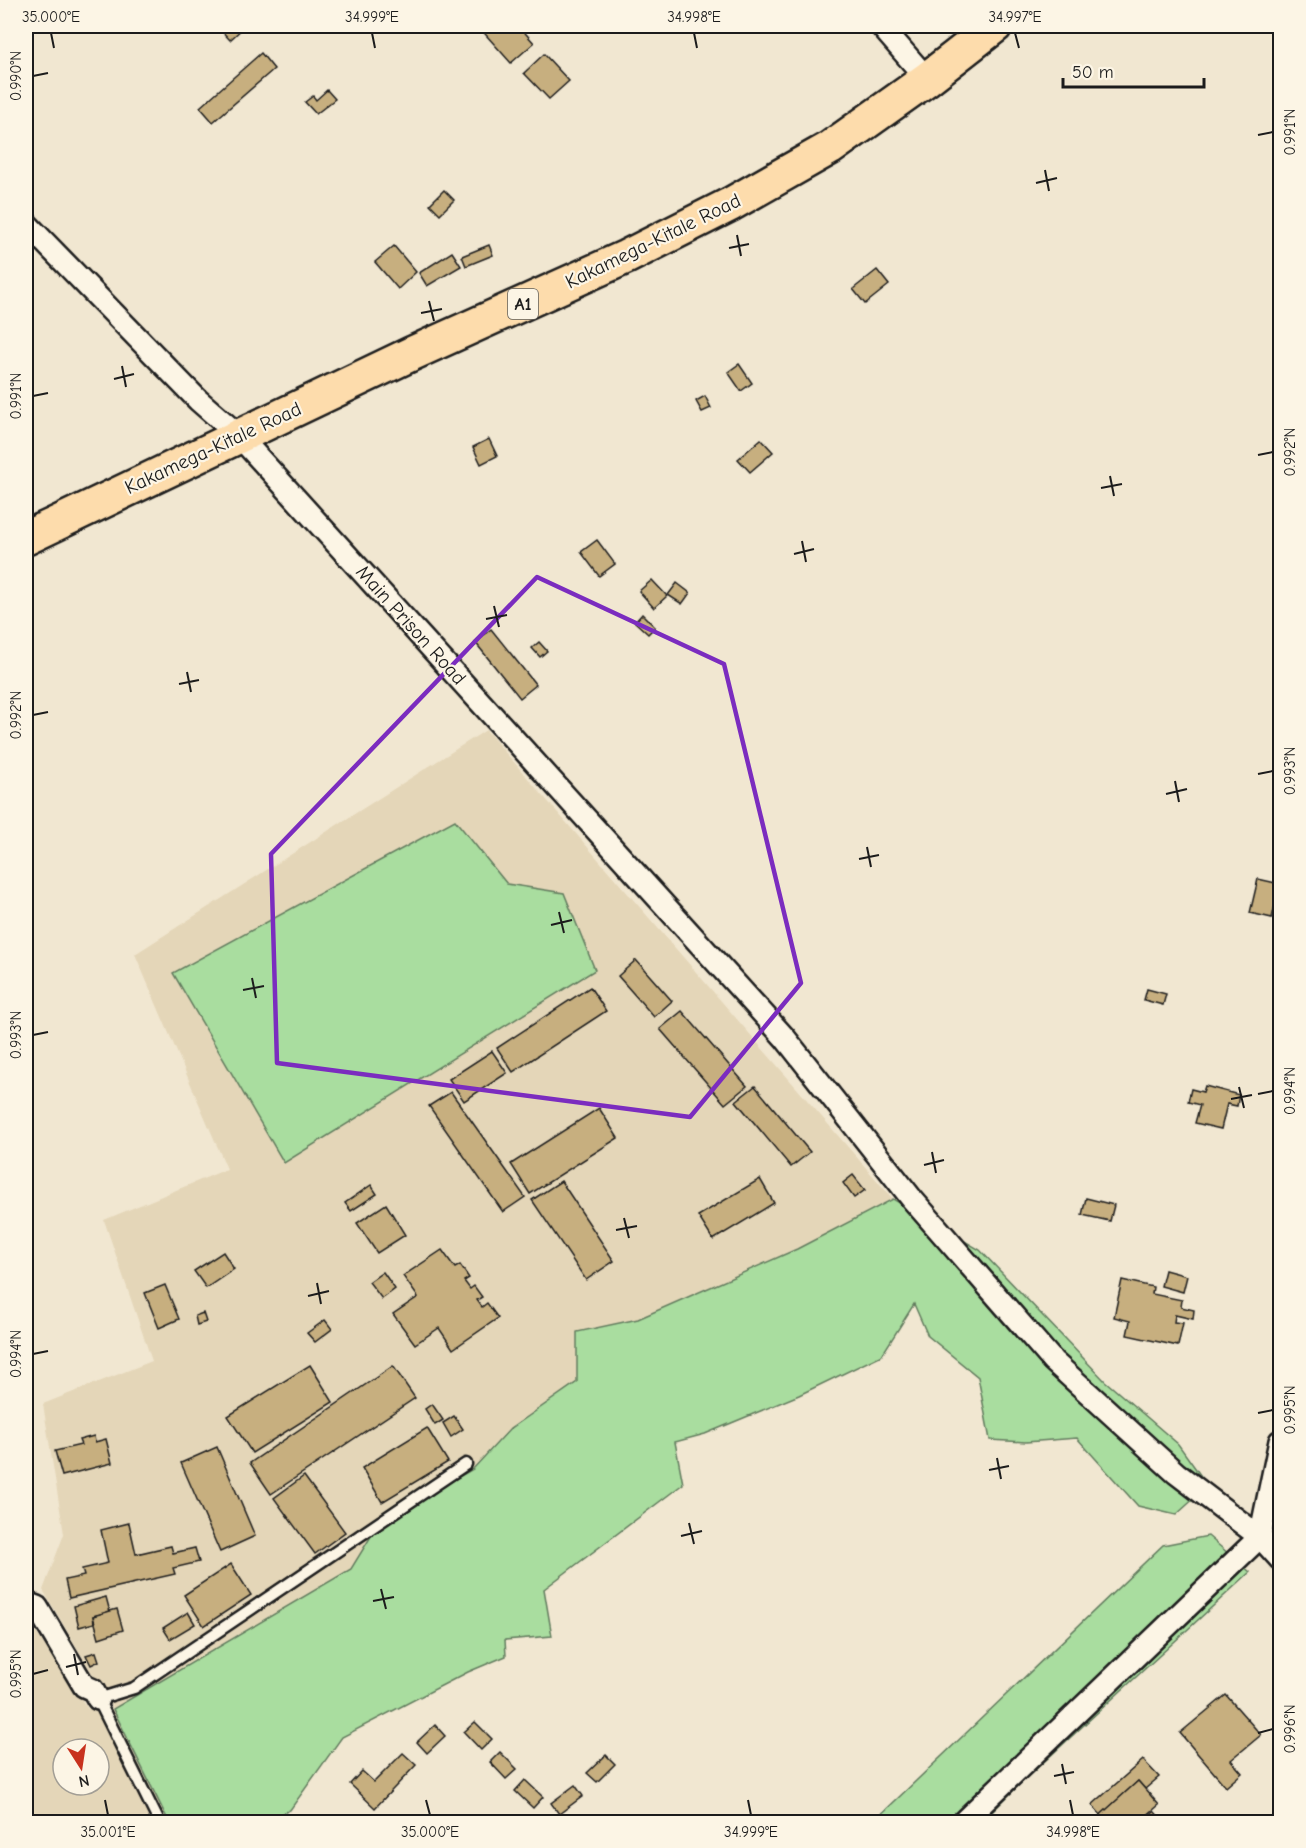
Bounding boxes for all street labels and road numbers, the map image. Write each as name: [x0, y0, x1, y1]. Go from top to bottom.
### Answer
street label: Kakamega-Kitale Road: [562, 189, 744, 293]
road number: A1: [508, 289, 538, 319]
street label: Kakamega-Kitale Road: [121, 397, 305, 499]
street label: Main Prison Road: [351, 561, 471, 689]

